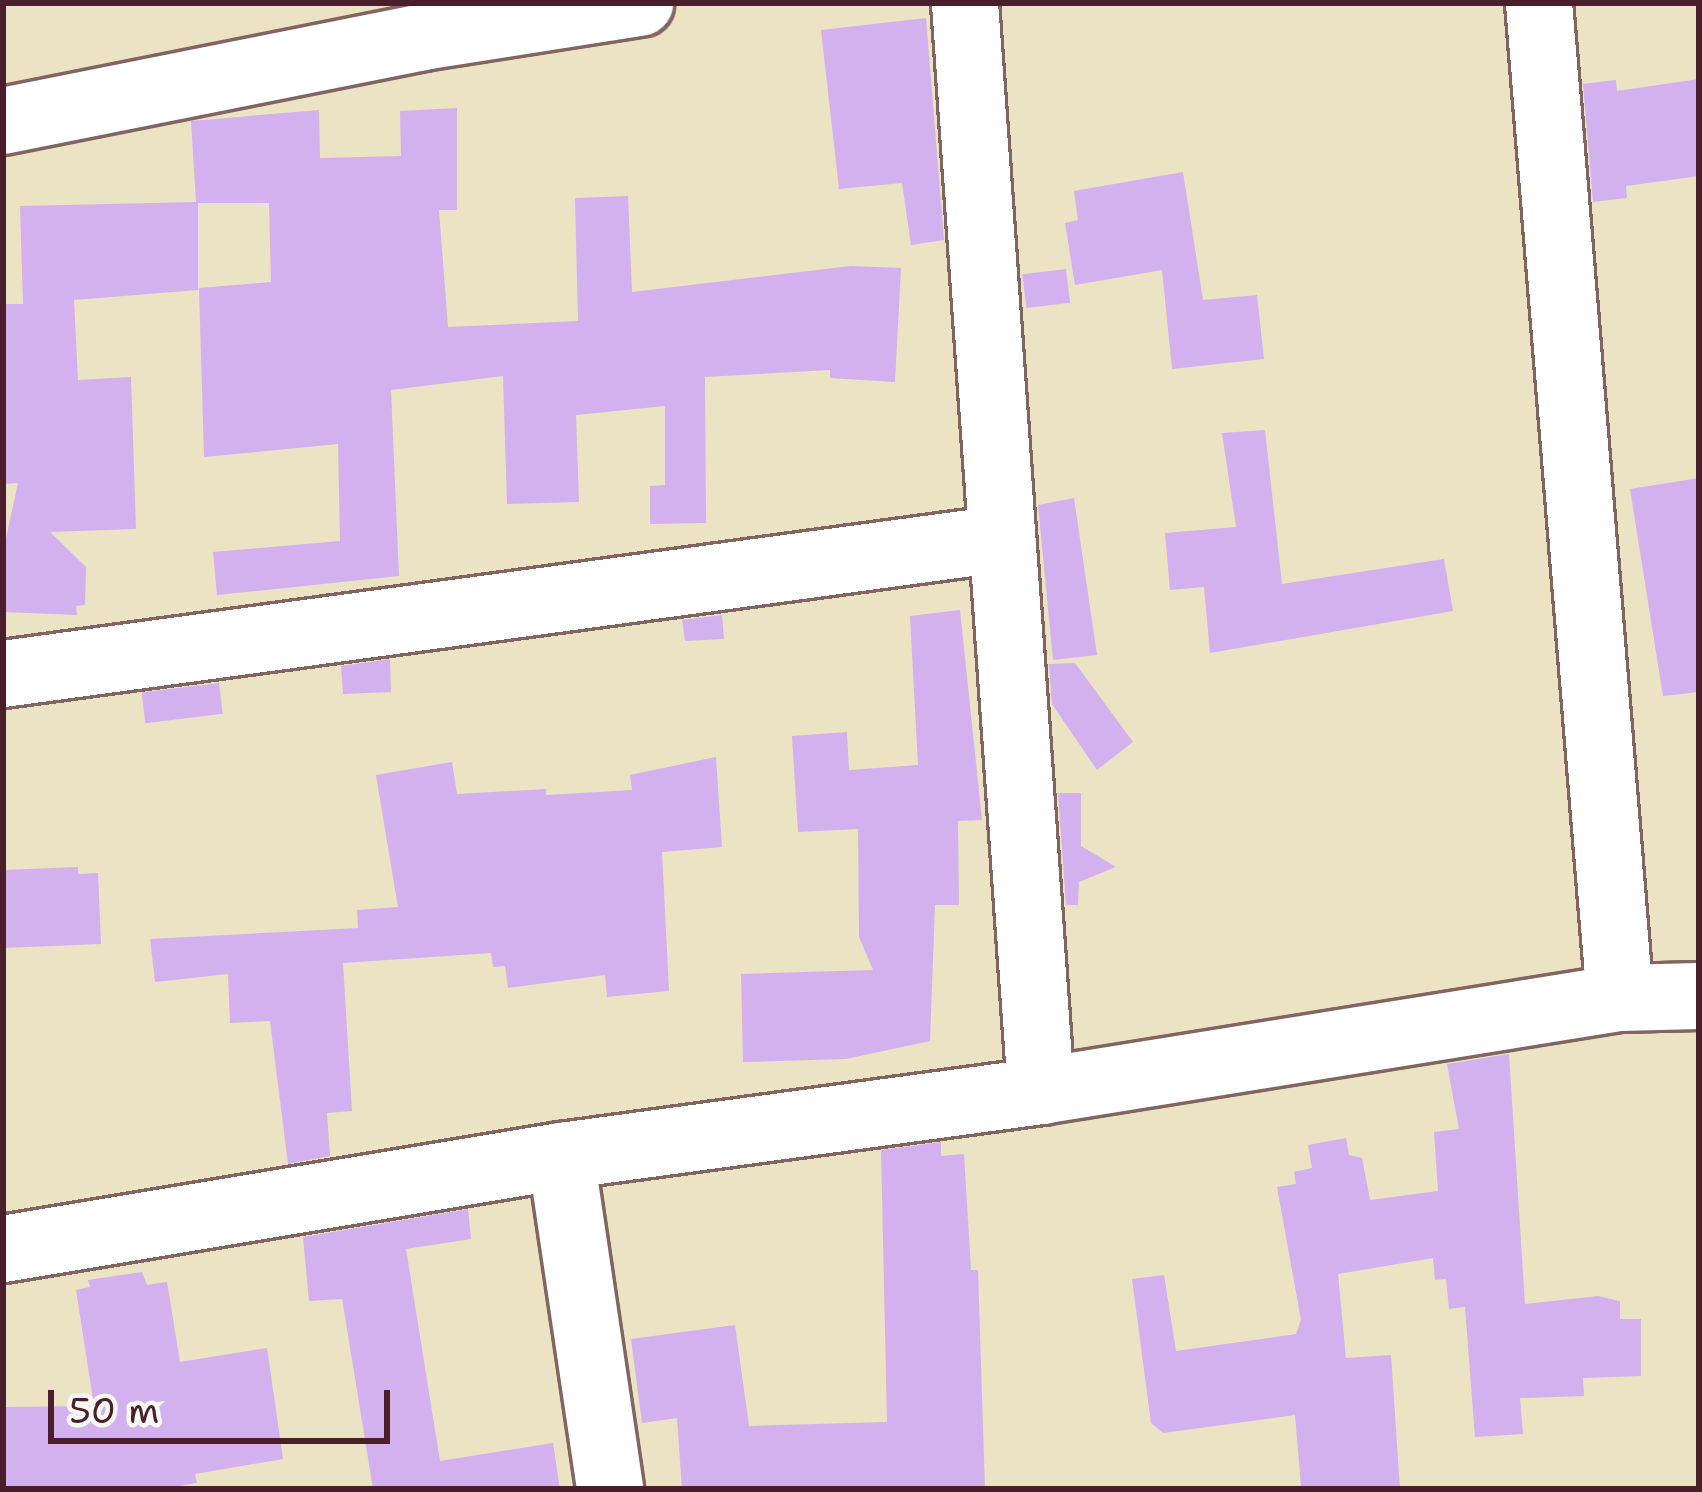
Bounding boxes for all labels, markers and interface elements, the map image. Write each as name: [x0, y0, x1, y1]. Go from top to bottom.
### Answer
scale bar: [54, 1366, 396, 1440]
text: 50 m: [69, 1386, 159, 1435]

